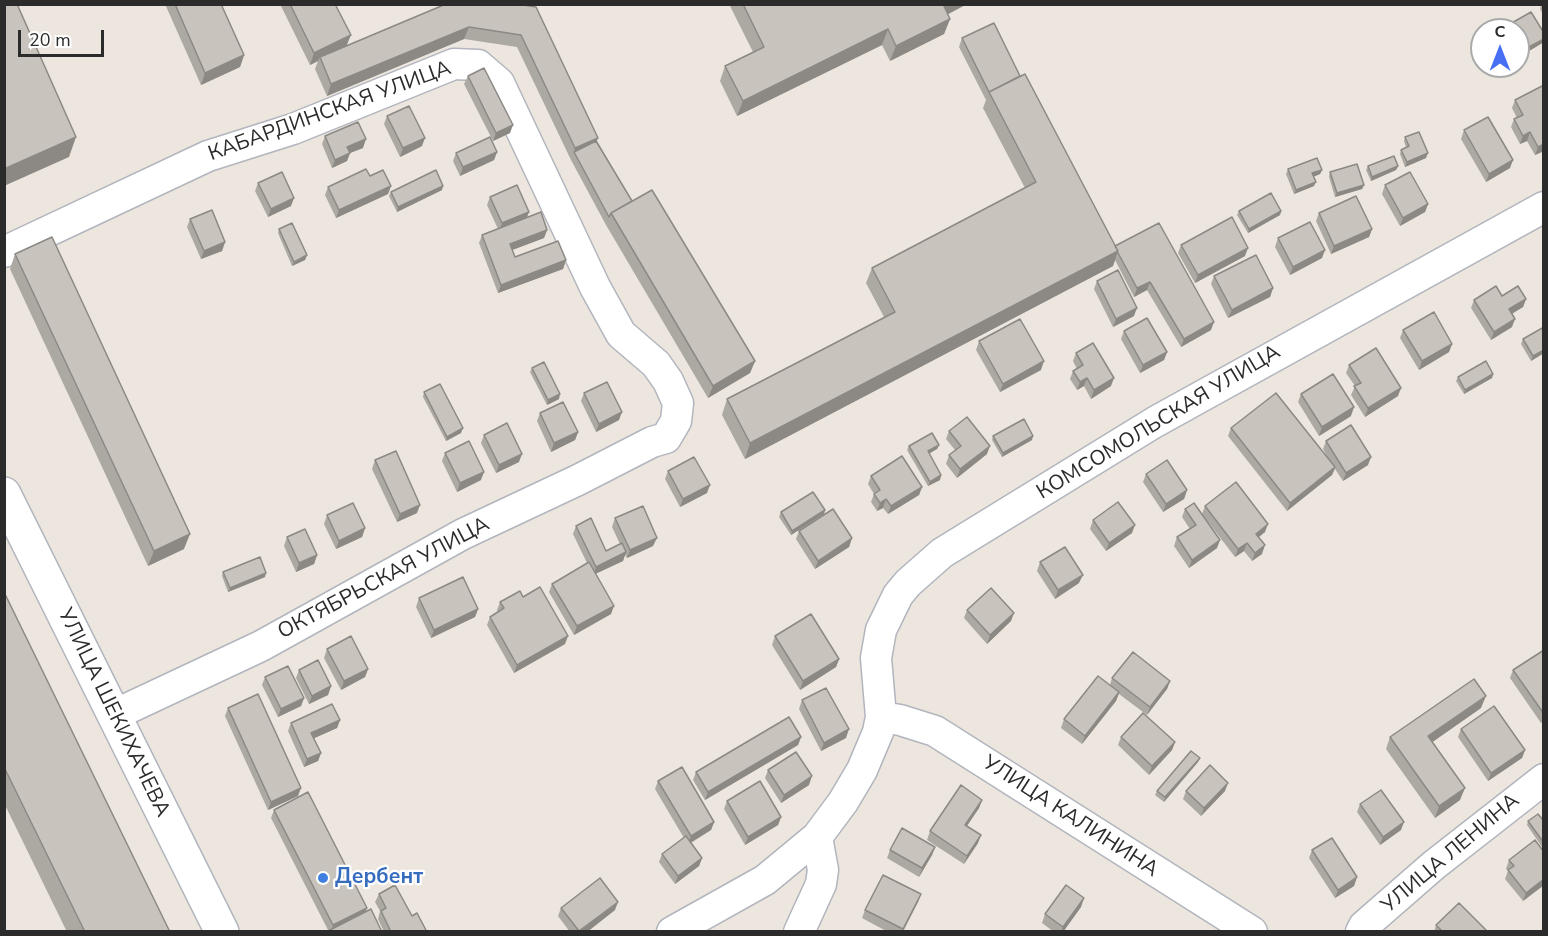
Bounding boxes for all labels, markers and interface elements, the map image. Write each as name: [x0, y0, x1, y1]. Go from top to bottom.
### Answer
scale bar: [21, 18, 106, 56]
north arrow: [1470, 18, 1530, 78]
text: С: [1495, 21, 1505, 43]
text: 20 m: [29, 28, 71, 52]
street label: КАБАРДИНСКАЯ УЛИЦА: [205, 56, 455, 168]
street label: КОМСОМОЛЬСКАЯ УЛИЦА: [1033, 340, 1285, 506]
street label: ОКТЯБРЬСКАЯ УЛИЦА: [274, 513, 494, 645]
street label: УЛИЦА ШЕКИХАЧЕВА: [52, 605, 174, 821]
street label: УЛИЦА КАЛИНИНА: [977, 751, 1163, 883]
street label: УЛИЦА ЛЕНИНА: [1377, 789, 1525, 919]
place label: Дербент: [335, 865, 423, 891]
marker: Дербент: [316, 871, 330, 885]

